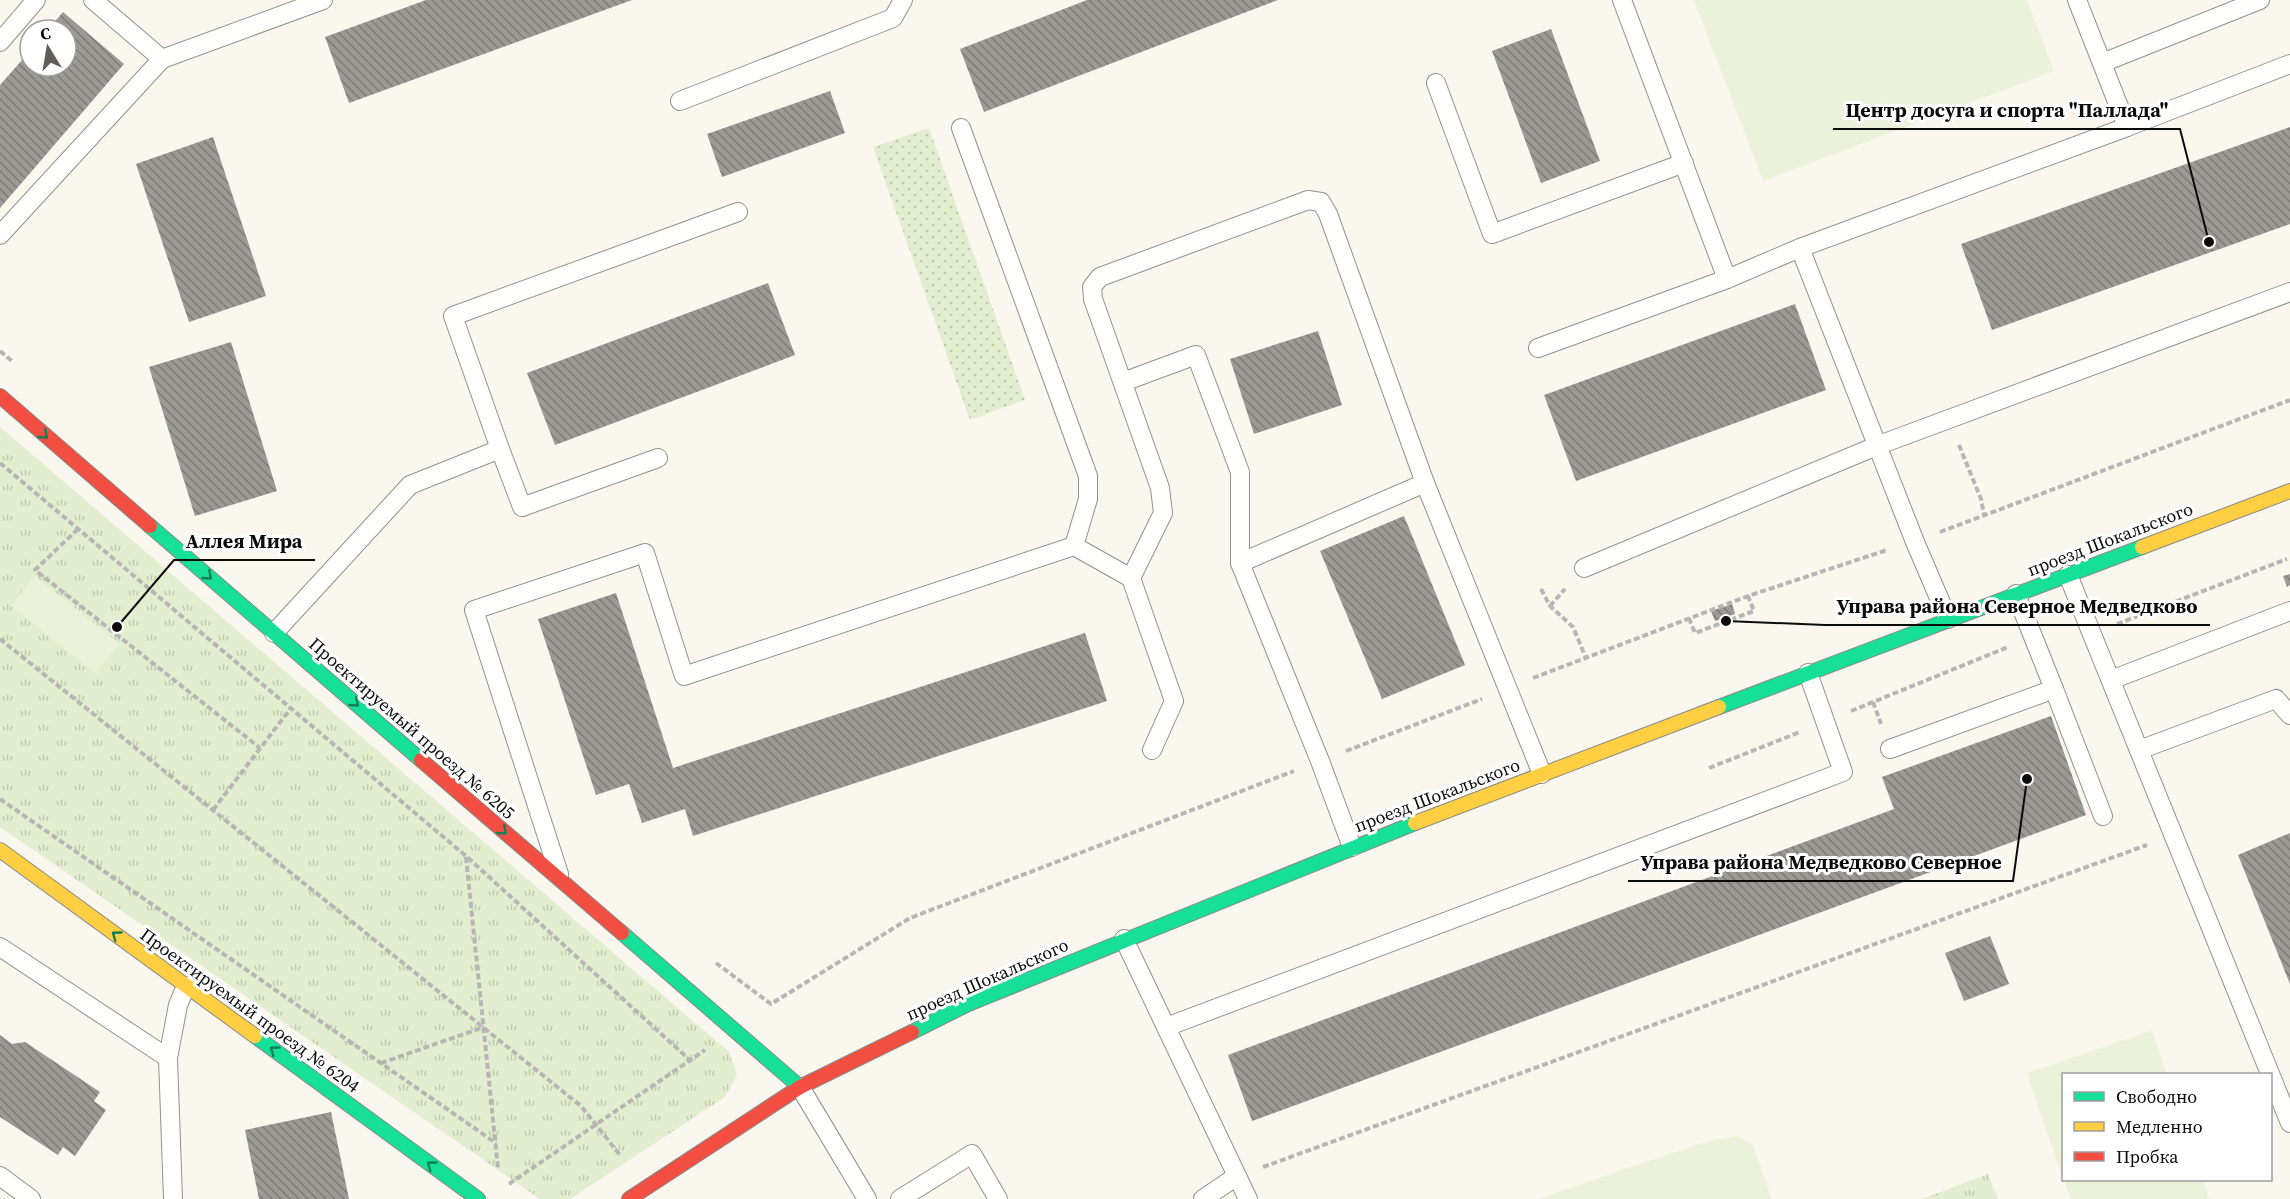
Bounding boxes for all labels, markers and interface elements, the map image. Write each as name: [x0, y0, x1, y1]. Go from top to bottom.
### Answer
north arrow: [18, 18, 78, 78]
text: С: [38, 22, 52, 45]
callout: Центр досуга и спорта "Паллада": [1833, 91, 2180, 129]
text: Центр досуга и спорта "Паллада": [1845, 96, 2169, 124]
one-way arrow: [37, 427, 48, 438]
street label: проезд Шокальского: [2024, 496, 2197, 582]
callout: Аллея Мира: [174, 522, 315, 560]
text: Аллея Мира: [186, 527, 303, 555]
one-way arrow: [201, 569, 212, 580]
callout: Управа района Северное Медведково: [1825, 587, 2210, 625]
text: Управа района Северное Медведково: [1836, 592, 2198, 620]
street label: Проектируемый проезд № 6205: [303, 631, 521, 825]
one-way arrow: [348, 696, 359, 707]
street label: проезд Шокальского: [1351, 752, 1524, 838]
one-way arrow: [496, 823, 507, 834]
callout: Управа района Медведково Северное: [1628, 843, 2013, 881]
text: Управа района Медведково Северное: [1640, 848, 2002, 876]
street label: Проектируемый проезд № 6204: [135, 922, 365, 1098]
one-way arrow: [111, 931, 122, 942]
street label: проезд Шокальского: [902, 932, 1072, 1026]
one-way arrow: [269, 1046, 280, 1057]
legend: [2062, 1073, 2272, 1181]
text: Свободно: [2116, 1084, 2197, 1109]
text: Медленно: [2116, 1114, 2203, 1139]
text: Пробка: [2116, 1144, 2179, 1169]
one-way arrow: [427, 1161, 438, 1172]

